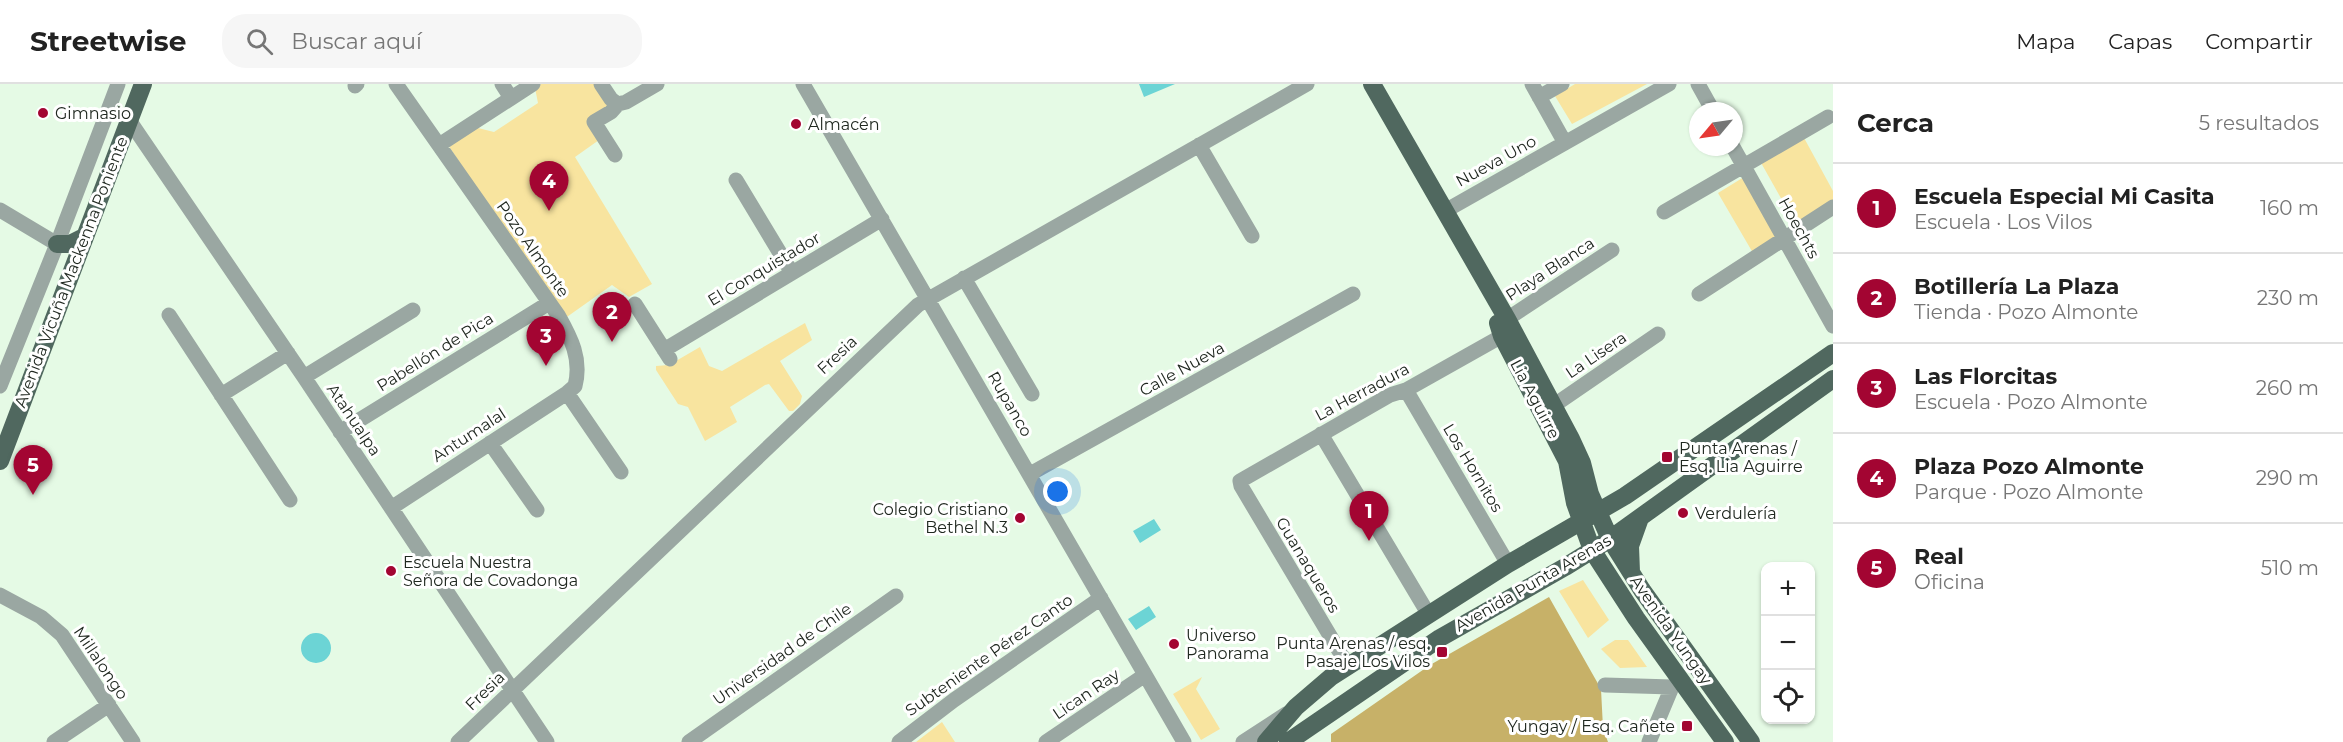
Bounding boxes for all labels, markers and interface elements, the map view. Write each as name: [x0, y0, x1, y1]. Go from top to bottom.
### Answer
search box: [222, 14, 642, 68]
text: Streetwise: [30, 24, 186, 58]
icon: search: [243, 25, 276, 58]
text: Buscar aquí: [291, 28, 422, 55]
text: Mapa: [2016, 29, 2075, 54]
text: Capas: [2108, 29, 2172, 54]
text: Compartir: [2205, 29, 2313, 54]
north arrow: [1689, 102, 1743, 156]
place label: Gimnasio: [55, 104, 131, 123]
marker: Gimnasio: [36, 106, 50, 120]
text: Cerca: [1857, 107, 1934, 139]
text: 5 resultados: [2199, 111, 2319, 135]
place label: Almacén: [808, 115, 880, 134]
marker: Almacén: [789, 117, 803, 131]
street label: Nueva Uno: [1453, 131, 1539, 191]
street label: Avenida Vicuña Mackenna Poniente: [10, 134, 132, 410]
pin: 4: [530, 162, 568, 211]
text: Escuela Especial Mi Casita: [1914, 183, 2215, 210]
street label: Hoechts: [1775, 194, 1824, 262]
text: 1: [1873, 196, 1880, 220]
text: 160 m: [2260, 196, 2319, 220]
street label: Pozo Almonte: [493, 197, 573, 301]
text: Escuela · Los Vilos: [1914, 210, 2092, 234]
street label: El Conquistador: [704, 228, 824, 310]
street label: Playa Blanca: [1502, 233, 1598, 305]
text: Botillería La Plaza: [1914, 273, 2119, 300]
text: 2: [1871, 286, 1882, 310]
text: 230 m: [2257, 286, 2319, 310]
pin: 2: [592, 292, 632, 342]
text: Tienda · Pozo Almonte: [1914, 300, 2138, 324]
street label: Pabellón de Pica: [373, 308, 497, 396]
pin: 3: [526, 316, 566, 366]
street label: La Lisera: [1562, 328, 1630, 382]
street label: Fresia: [813, 332, 861, 378]
street label: Calle Nueva: [1136, 338, 1228, 400]
street label: Lia Aguirre: [1506, 356, 1564, 442]
street label: La Herradura: [1312, 359, 1412, 425]
text: Las Florcitas: [1914, 363, 2057, 390]
street label: Rupanco: [984, 368, 1036, 440]
text: 3: [1871, 376, 1882, 400]
text: 260 m: [2256, 376, 2319, 400]
street label: Atahualpa: [323, 380, 385, 460]
text: Escuela · Pozo Almonte: [1914, 390, 2148, 414]
street label: Antumalal: [429, 404, 509, 466]
street label: Los Hornitos: [1439, 420, 1507, 516]
place label: Punta Arenas / Esq. Lia Aguirre: [1679, 439, 1803, 476]
pin: 5: [14, 446, 52, 495]
marker: Punta Arenas / Esq. Lia Aguirre: [1660, 450, 1674, 464]
text: Plaza Pozo Almonte: [1914, 453, 2144, 480]
text: 4: [1870, 466, 1883, 490]
text: 290 m: [2256, 466, 2319, 490]
your location: [1043, 477, 1072, 506]
text: Parque · Pozo Almonte: [1914, 480, 2143, 504]
pin: 1: [1350, 492, 1388, 541]
place label: Colegio Cristiano Bethel N.3: [873, 500, 1008, 537]
place label: Verdulería: [1695, 504, 1777, 523]
marker: Verdulería: [1676, 506, 1690, 520]
marker: Colegio Cristiano Bethel N.3: [1013, 511, 1027, 525]
street label: Guanaqueros: [1272, 514, 1344, 616]
street label: Avenida Punta Arenas: [1452, 530, 1615, 635]
text: Real: [1914, 543, 1964, 570]
place label: Escuela Nuestra Señora de Covadonga: [403, 553, 578, 590]
text: 5: [1871, 556, 1882, 580]
text: 510 m: [2261, 556, 2319, 580]
map controls: [1761, 562, 1815, 724]
button: +: [1761, 562, 1815, 616]
marker: Escuela Nuestra Señora de Covadonga: [384, 564, 398, 578]
text: Oficina: [1914, 570, 1985, 594]
street label: Avenida Yungay: [1626, 572, 1716, 688]
street label: Subteniente Pérez Canto: [902, 590, 1076, 720]
street label: Universidad de Chile: [709, 599, 855, 709]
button: −: [1761, 616, 1815, 670]
street label: Millalongo: [70, 623, 132, 703]
place label: Universo Panorama: [1186, 626, 1269, 663]
place label: Punta Arenas / esq. Pasaje Los Vilos: [1276, 634, 1430, 671]
marker: Universo Panorama: [1167, 637, 1181, 651]
marker: Punta Arenas / esq. Pasaje Los Vilos: [1435, 645, 1449, 659]
street label: Lican Ray: [1049, 665, 1123, 723]
street label: Fresia: [461, 668, 509, 714]
button: locate: [1761, 670, 1815, 724]
place label: Yungay / Esq. Cañete: [1508, 717, 1675, 736]
marker: Yungay / Esq. Cañete: [1680, 719, 1694, 733]

